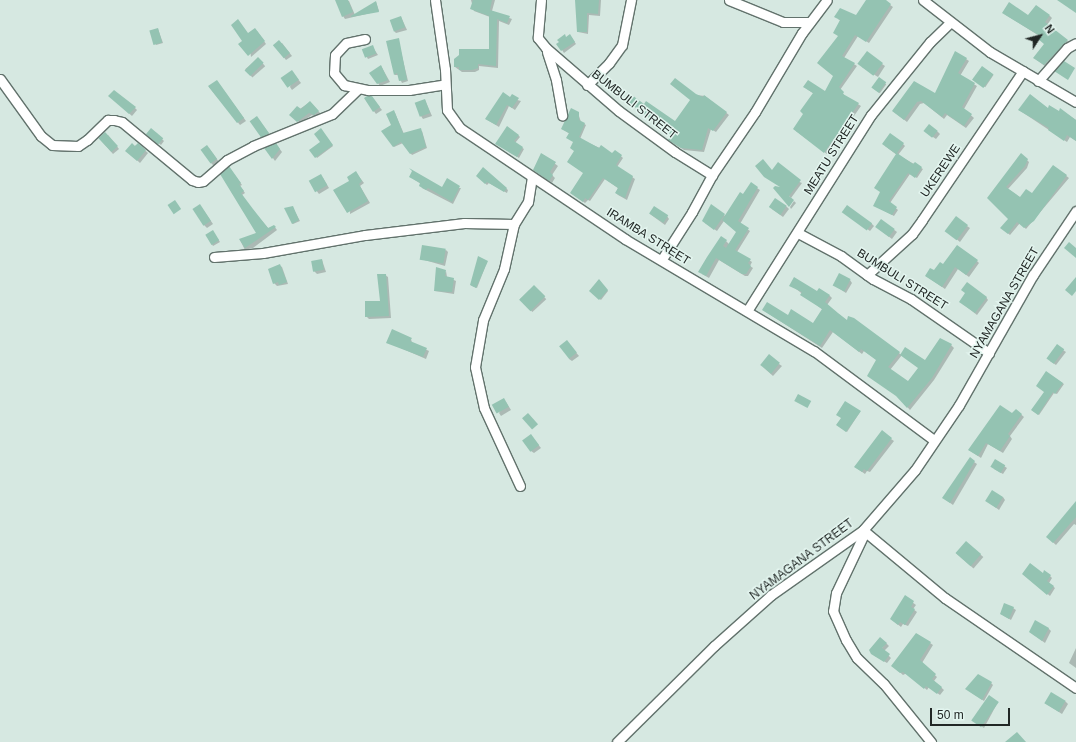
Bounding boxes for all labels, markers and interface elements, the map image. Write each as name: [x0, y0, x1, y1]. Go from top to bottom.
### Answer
north arrow: [1020, 16, 1060, 56]
text: N: [1043, 22, 1057, 36]
street label: BUMBULI STREET: [589, 67, 679, 143]
street label: MEATU STREET: [802, 112, 862, 198]
street label: UKEREWE: [918, 142, 964, 200]
street label: IRAMBA STREET: [603, 205, 693, 269]
street label: NYAMAGANA STREET: [967, 245, 1043, 361]
street label: BUMBULI STREET: [854, 246, 950, 314]
street label: NYAMAGANA STREET: [747, 516, 857, 604]
scale bar: [932, 700, 1012, 726]
text: 50 m: [937, 708, 964, 722]

